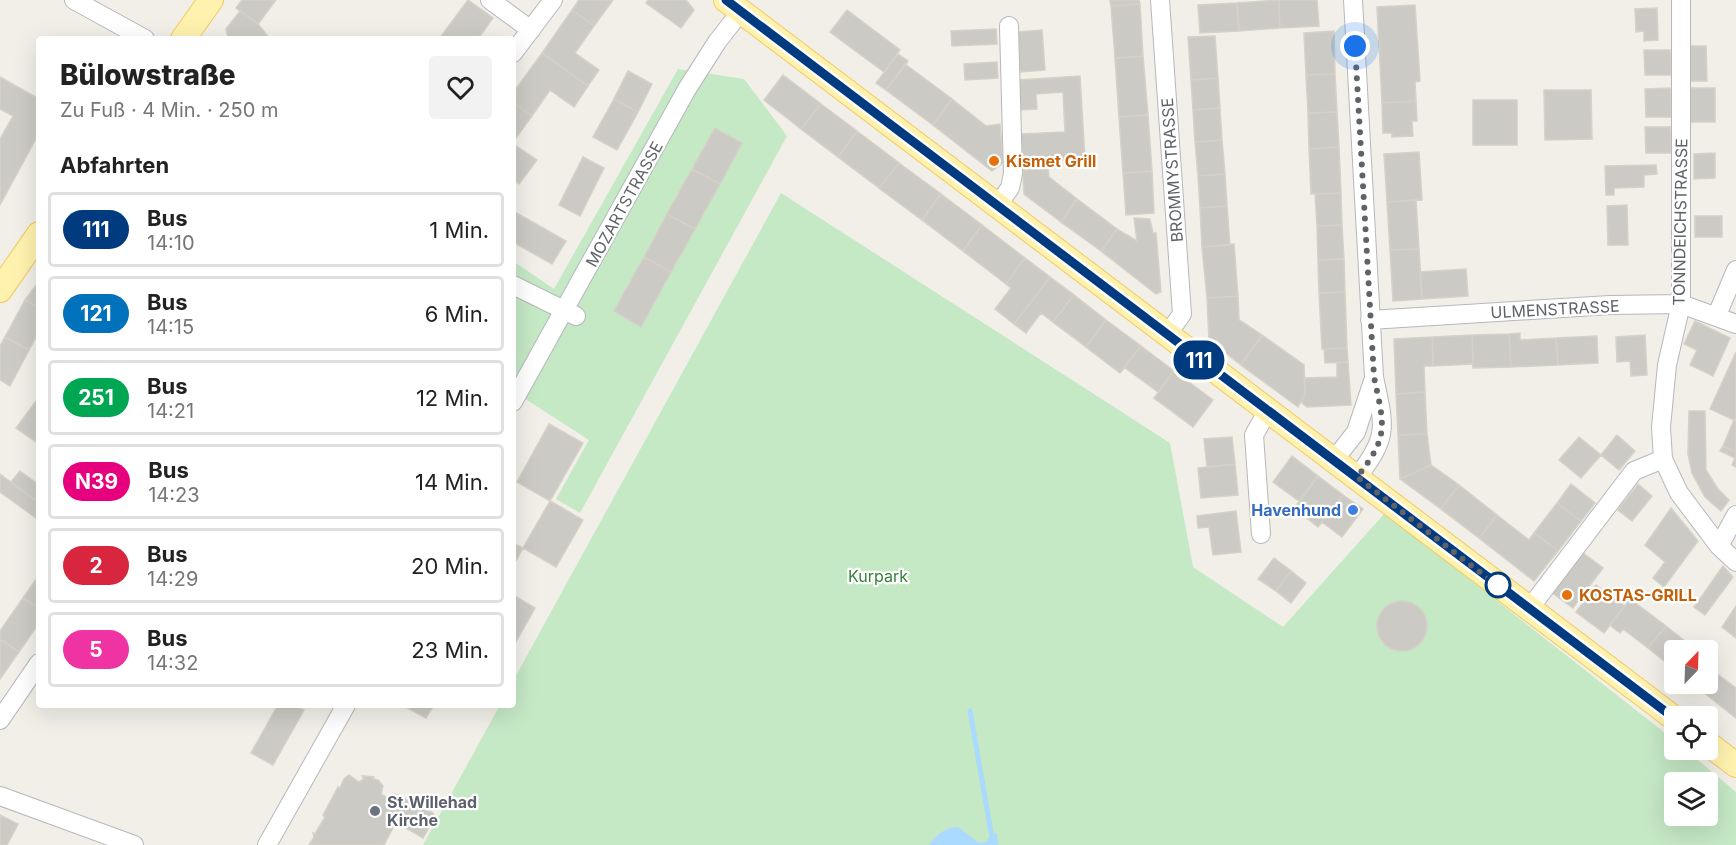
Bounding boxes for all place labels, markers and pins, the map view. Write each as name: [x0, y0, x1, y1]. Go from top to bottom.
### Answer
place label: Kismet Grill: [1006, 151, 1096, 171]
marker: Kismet Grill: [987, 154, 1001, 168]
place label: Havenhund: [1251, 500, 1341, 520]
marker: Havenhund: [1346, 503, 1360, 517]
unlabelled marker: [1485, 572, 1511, 598]
place label: KOSTAS-GRILL: [1579, 585, 1697, 605]
marker: KOSTAS-GRILL: [1560, 588, 1574, 602]
place label: St.Willehad Kirche: [387, 792, 477, 830]
marker: St.Willehad Kirche: [368, 804, 382, 818]

